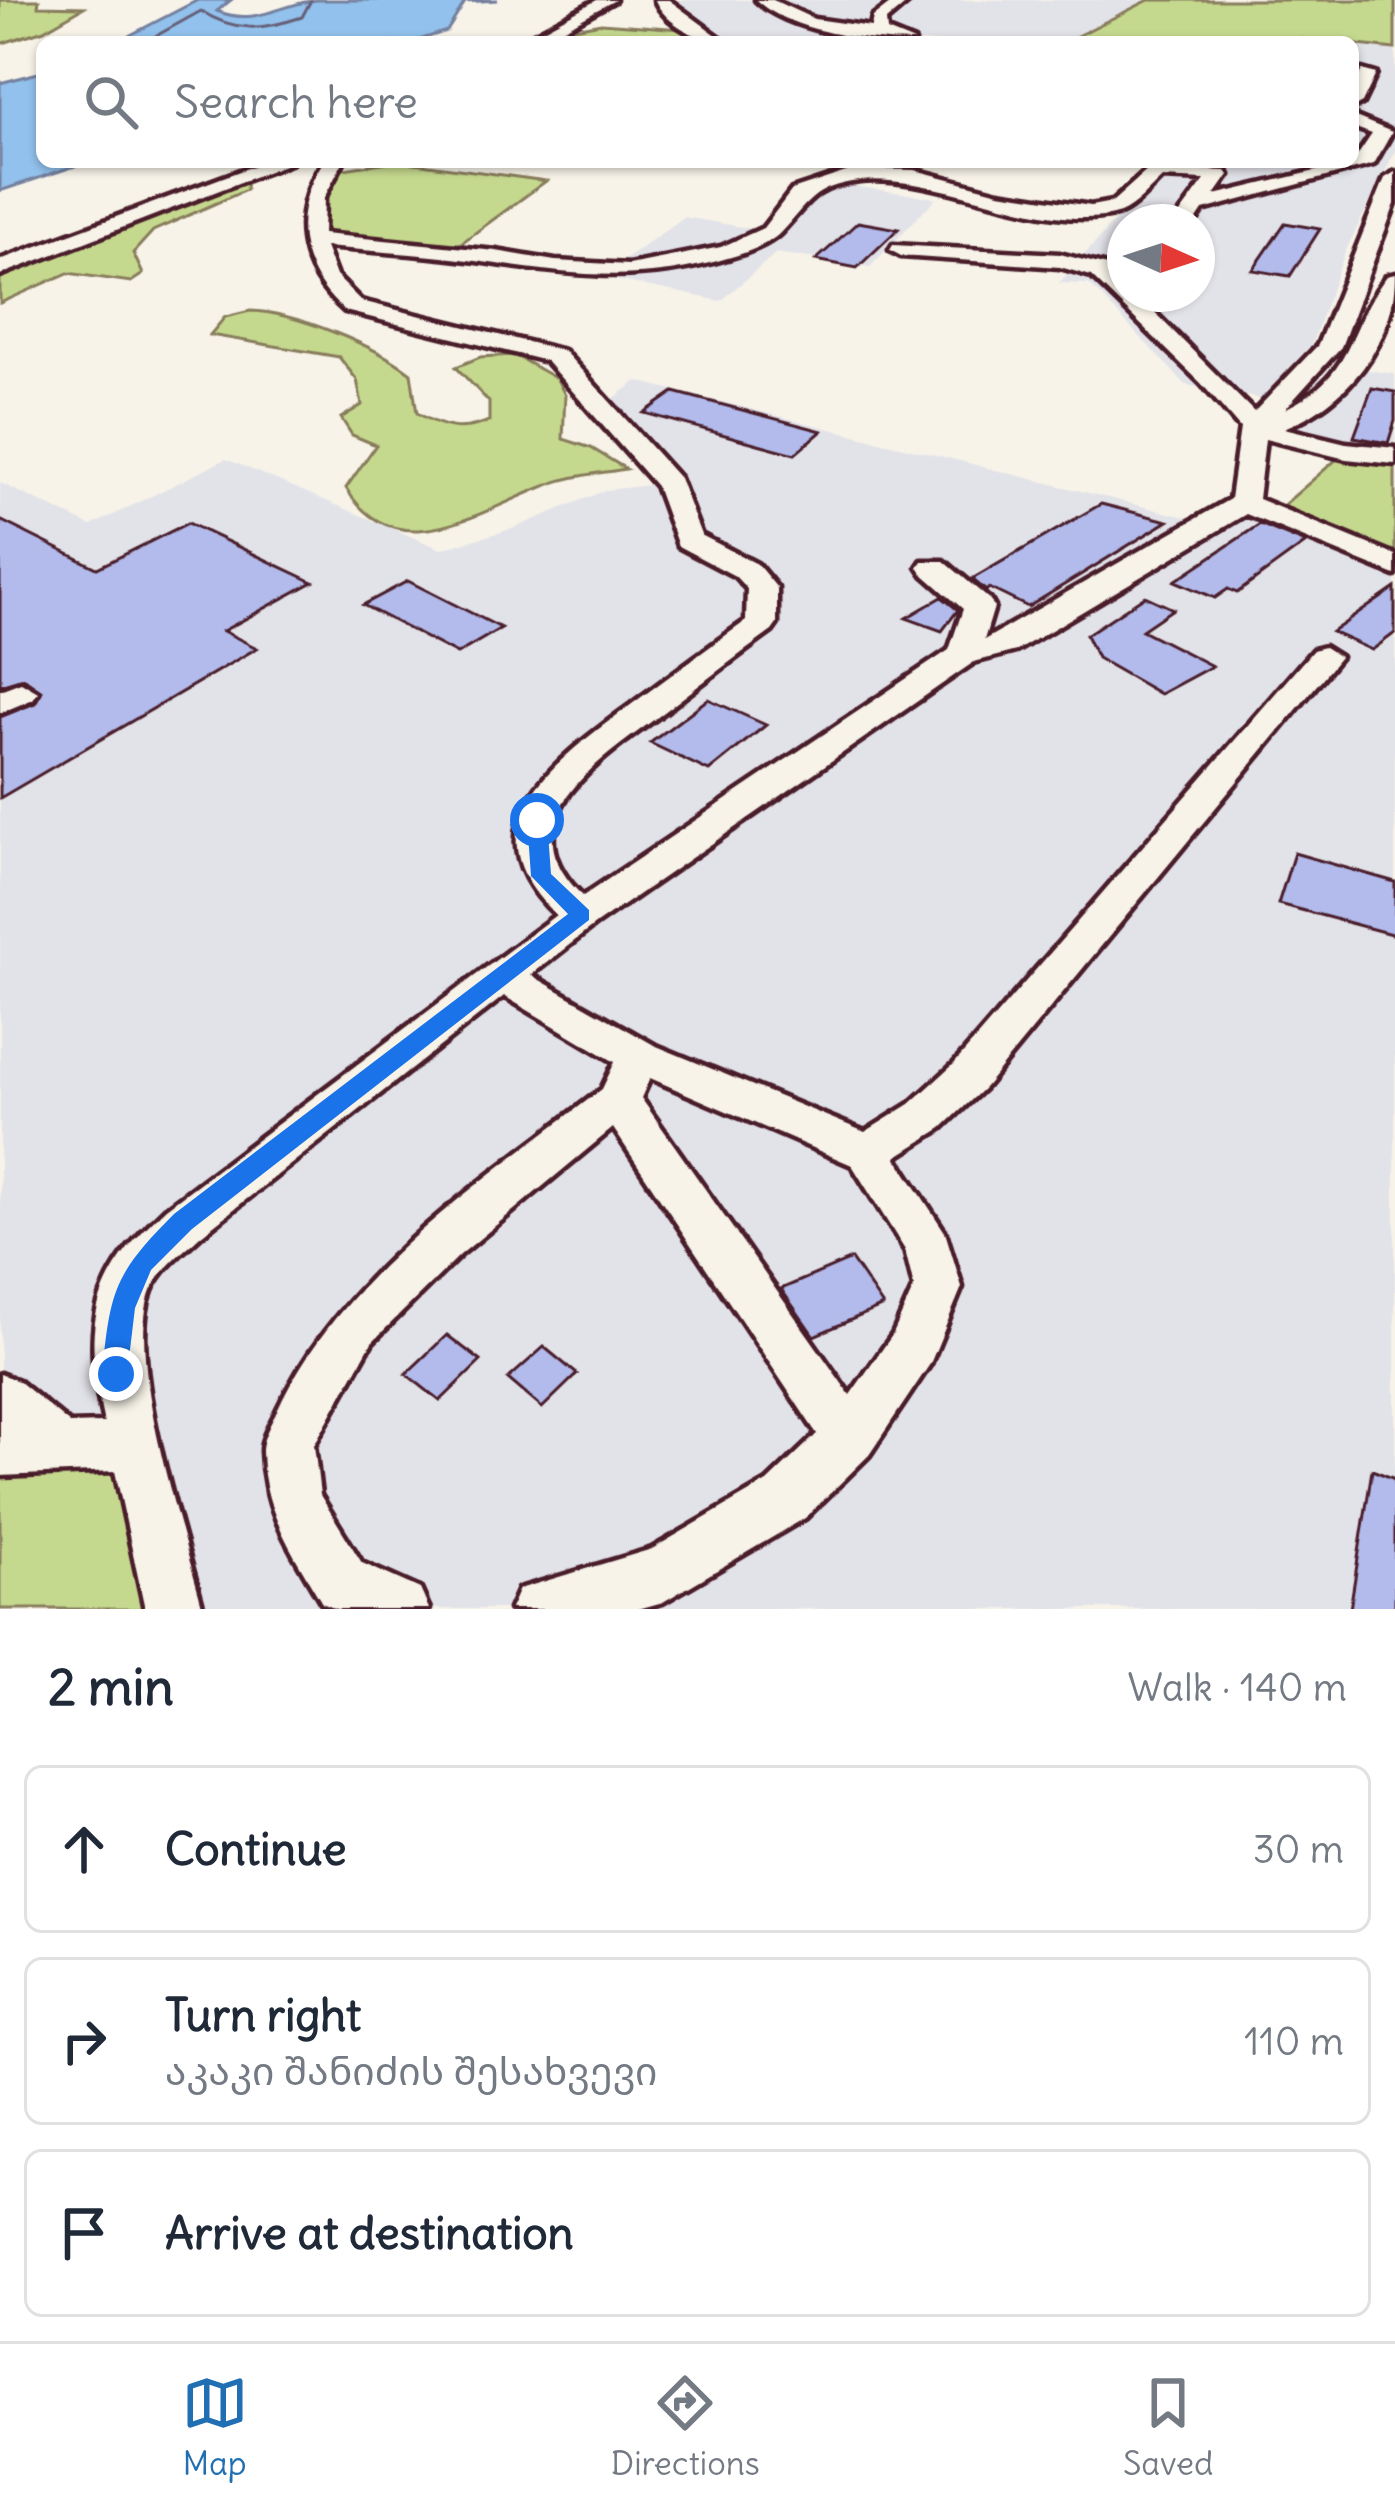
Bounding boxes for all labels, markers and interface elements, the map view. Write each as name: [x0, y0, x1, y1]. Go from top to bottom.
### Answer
search box: [36, 36, 1359, 168]
icon: search: [78, 69, 144, 135]
text: Search here: [174, 74, 418, 130]
north arrow: [1107, 204, 1215, 312]
route start: [510, 793, 564, 847]
route end: [89, 1347, 143, 1401]
text: 2 min: [48, 1655, 174, 1719]
text: Walk · 140 m: [1128, 1663, 1347, 1712]
icon: ahead: [51, 1816, 117, 1882]
text: Continue: [165, 1821, 347, 1877]
text: 30 m: [1253, 1825, 1344, 1874]
text: Turn right: [165, 1987, 361, 2043]
icon: right: [51, 2008, 117, 2074]
text: 110 m: [1244, 2017, 1344, 2066]
text: აკაკი შანიძის შესახვევი: [165, 2047, 657, 2096]
icon: arrive: [51, 2200, 117, 2266]
text: Arrive at destination: [165, 2205, 574, 2261]
tab: Map: [182, 2370, 248, 2484]
tab: Directions: [611, 2370, 760, 2484]
tab: Saved: [1123, 2370, 1213, 2484]

